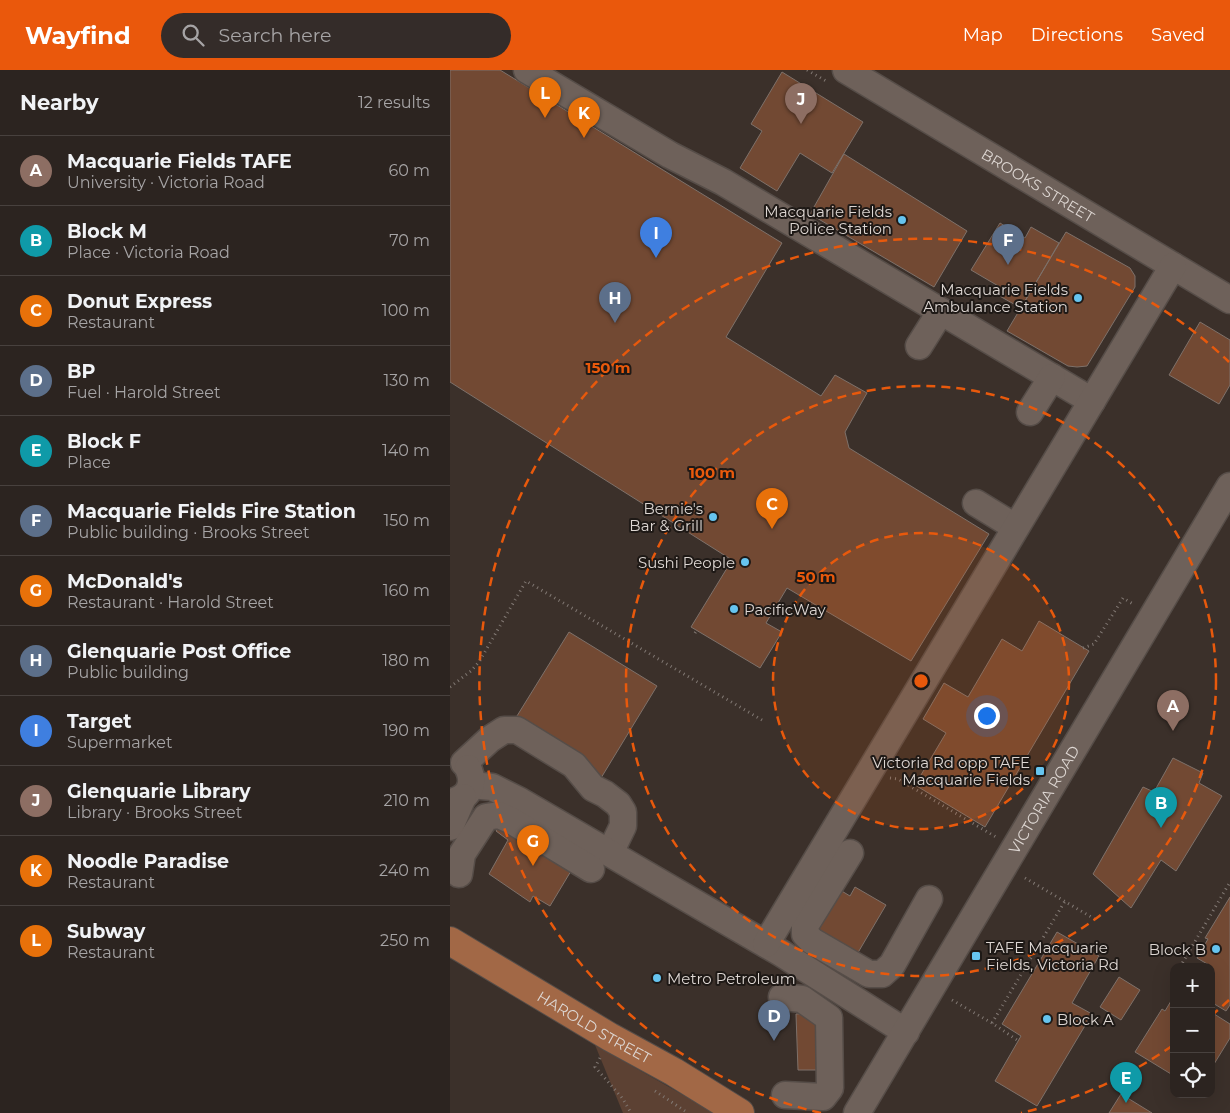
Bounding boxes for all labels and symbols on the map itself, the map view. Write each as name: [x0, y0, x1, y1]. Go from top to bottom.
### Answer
pin: L: [529, 77, 561, 118]
pin: J: [785, 83, 817, 124]
pin: K: [568, 97, 600, 138]
street label: BROOKS STREET: [978, 144, 1098, 226]
place label: Macquarie Fields Police Station: [764, 202, 892, 238]
marker: Macquarie Fields Police Station: [896, 214, 908, 226]
pin: I: [640, 217, 672, 258]
pin: F: [992, 224, 1024, 265]
place label: Macquarie Fields Ambulance Station: [923, 280, 1068, 316]
pin: H: [599, 282, 631, 323]
marker: Macquarie Fields Ambulance Station: [1072, 292, 1084, 304]
text: 150 m: [586, 358, 630, 377]
text: 100 m: [689, 463, 735, 482]
pin: C: [756, 488, 788, 529]
place label: Bernie's Bar & Grill: [629, 499, 703, 535]
marker: Bernie's Bar & Grill: [707, 511, 719, 523]
place label: Sushi People: [638, 553, 735, 572]
marker: Sushi People: [739, 556, 751, 568]
text: 50 m: [796, 567, 836, 586]
place label: PacificWay: [744, 600, 826, 619]
marker: PacificWay: [728, 603, 740, 615]
centre of rings: [912, 672, 930, 690]
pin: A: [1157, 690, 1189, 731]
your location: [974, 703, 1000, 729]
street label: VICTORIA ROAD: [1004, 742, 1083, 857]
place label: Victoria Rd opp TAFE Macquarie Fields: [872, 753, 1030, 789]
marker: Victoria Rd opp TAFE Macquarie Fields: [1034, 765, 1046, 777]
pin: B: [1145, 787, 1177, 828]
pin: G: [517, 825, 549, 866]
place label: TAFE Macquarie Fields, Victoria Rd: [986, 938, 1119, 974]
place label: Block B: [1149, 940, 1206, 959]
marker: Block B: [1210, 943, 1222, 955]
marker: TAFE Macquarie Fields, Victoria Rd: [970, 950, 982, 962]
place label: Metro Petroleum: [667, 969, 796, 988]
marker: Metro Petroleum: [651, 972, 663, 984]
street label: HAROLD STREET: [534, 986, 655, 1068]
pin: D: [758, 1000, 790, 1041]
place label: Block A: [1057, 1010, 1114, 1029]
marker: Block A: [1041, 1013, 1053, 1025]
pin: E: [1110, 1062, 1142, 1103]

